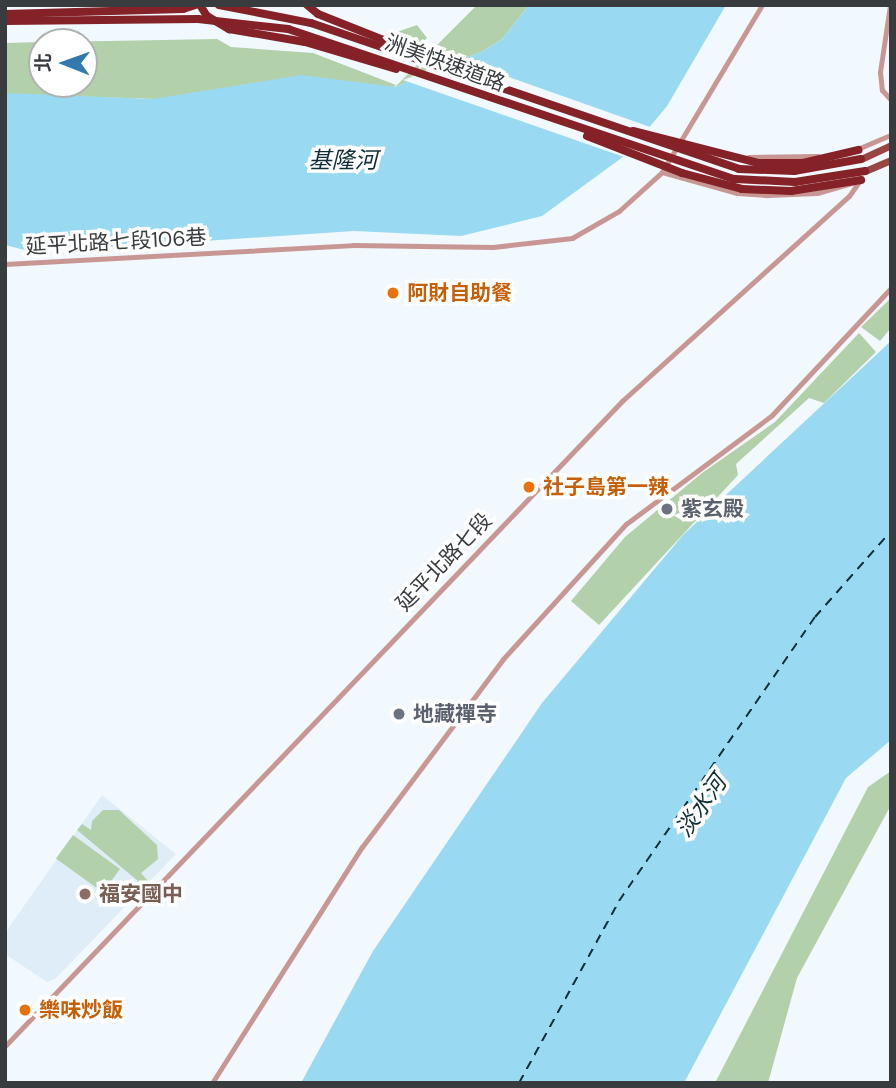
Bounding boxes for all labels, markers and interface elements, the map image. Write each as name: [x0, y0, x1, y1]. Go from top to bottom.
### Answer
north arrow: [28, 28, 98, 98]
street label: 洲美快速道路: [381, 30, 509, 96]
text: 北: [31, 53, 56, 72]
water label: 基隆河: [309, 146, 377, 174]
street label: 延平北路七段106巷: [25, 225, 207, 259]
place label: 阿財自助餐: [407, 280, 512, 306]
marker: 阿財自助餐: [385, 285, 401, 301]
place label: 社子島第一辣: [543, 474, 669, 500]
marker: 社子島第一辣: [521, 479, 537, 495]
place label: 紫玄殿: [681, 496, 744, 522]
marker: 紫玄殿: [659, 501, 675, 517]
street label: 延平北路七段: [391, 508, 497, 616]
place label: 地藏禪寺: [413, 701, 497, 727]
marker: 地藏禪寺: [391, 706, 407, 722]
water label: 淡水河: [670, 770, 732, 842]
place label: 福安國中: [99, 881, 183, 907]
marker: 福安國中: [77, 886, 93, 902]
place label: 樂味炒飯: [39, 997, 123, 1023]
marker: 樂味炒飯: [17, 1002, 33, 1018]

